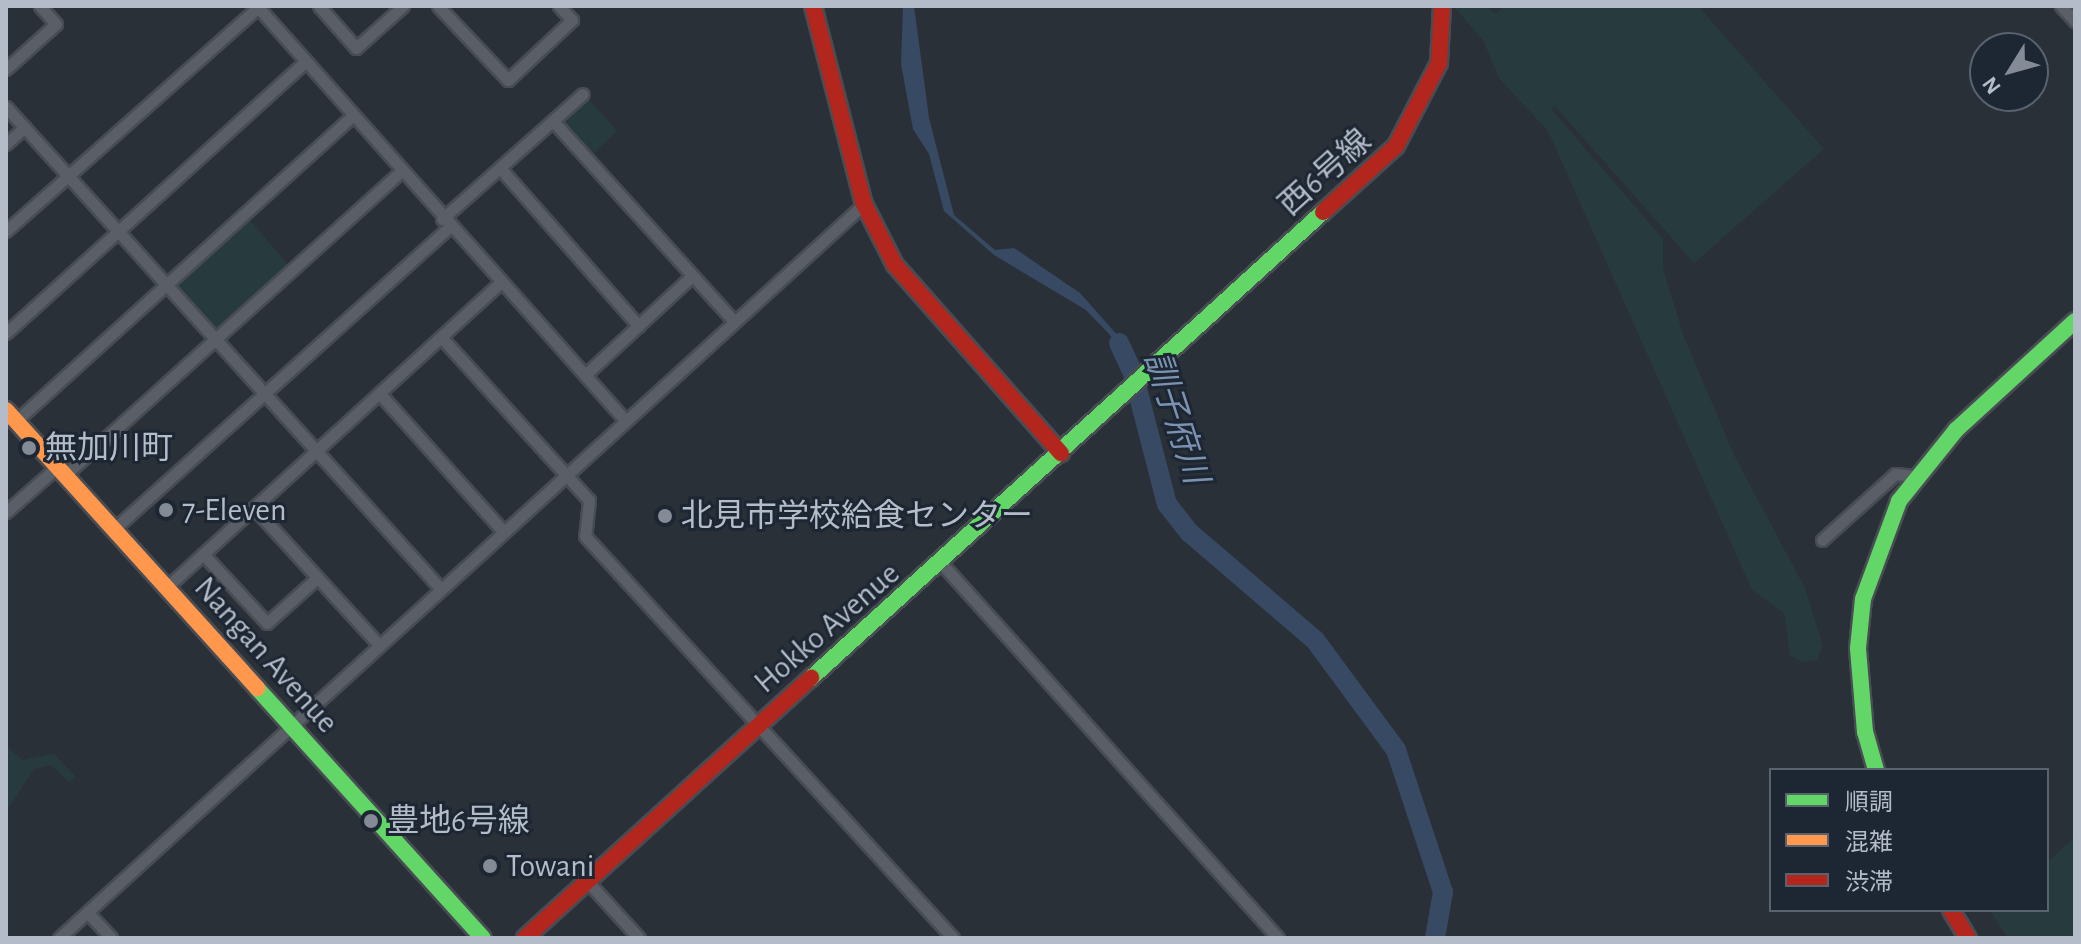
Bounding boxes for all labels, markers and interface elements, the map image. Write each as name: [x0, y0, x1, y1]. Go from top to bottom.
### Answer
north arrow: [1969, 32, 2049, 112]
text: N: [1978, 73, 2005, 98]
street label: 西6号線: [1271, 122, 1379, 224]
water label: 訓子府川: [1135, 347, 1215, 489]
place label: 無加川町: [45, 429, 173, 467]
marker: 無加川町: [20, 439, 38, 457]
place label: 7-Eleven: [182, 491, 287, 529]
place label: 北見市学校給食センター: [681, 497, 1033, 535]
marker: 7-Eleven: [157, 501, 175, 519]
marker: 北見市学校給食センター: [656, 507, 674, 525]
street label: Hokko Avenue: [747, 554, 907, 702]
street label: Nangan Avenue: [186, 569, 346, 741]
legend: [1769, 768, 2049, 912]
text: 順調: [1845, 791, 1893, 815]
place label: 豊地6号線: [387, 802, 530, 840]
marker: 豊地6号線: [362, 812, 380, 830]
text: 混雑: [1845, 831, 1893, 855]
place label: Towani: [506, 847, 595, 885]
marker: Towani: [481, 857, 499, 875]
text: 渋滞: [1845, 871, 1893, 895]

